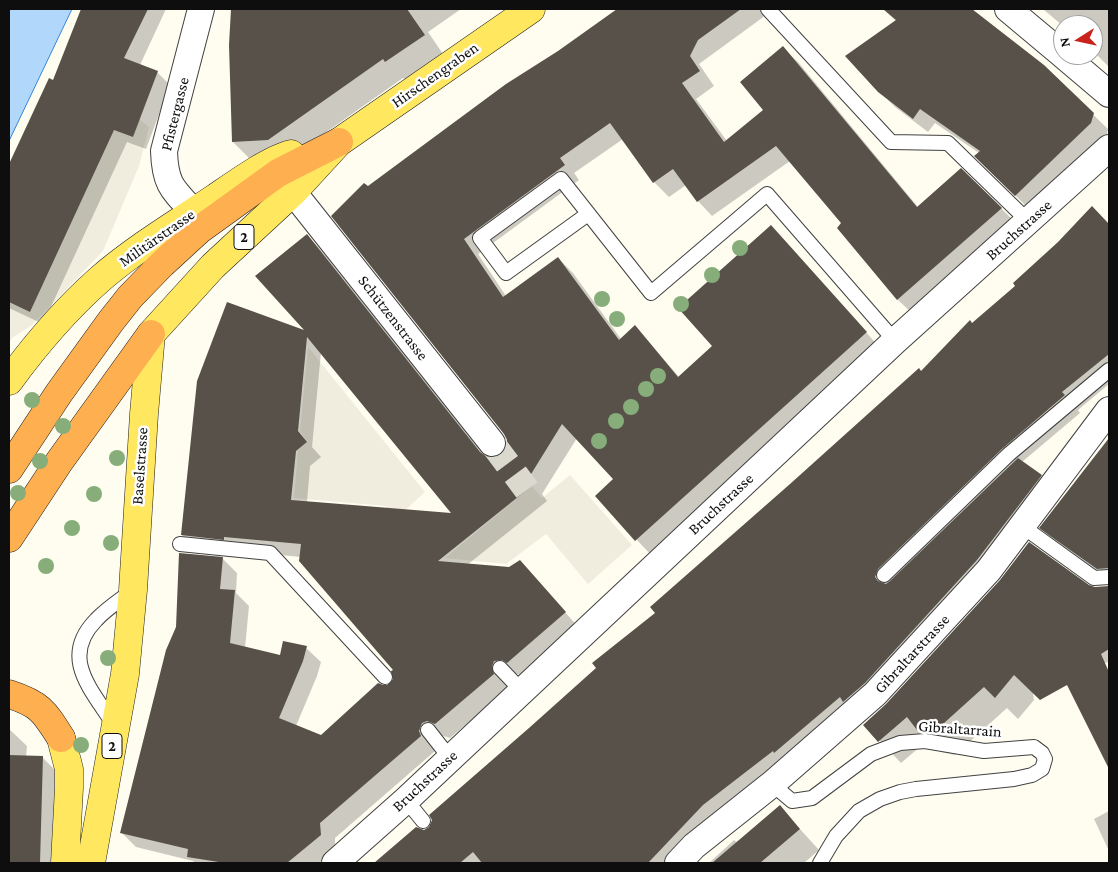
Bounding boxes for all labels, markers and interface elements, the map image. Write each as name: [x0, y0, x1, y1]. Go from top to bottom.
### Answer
north arrow: [1053, 15, 1103, 65]
text: N: [1056, 36, 1073, 49]
street label: Hirschengraben: [388, 38, 482, 112]
street label: Pfistergasse: [157, 75, 193, 153]
street label: Bruchstrasse: [982, 195, 1056, 265]
street label: Militärstrasse: [115, 205, 199, 271]
road number: 2: [234, 224, 254, 250]
street label: Schützenstrasse: [354, 272, 432, 364]
street label: Baselstrasse: [128, 427, 152, 505]
street label: Bruchstrasse: [684, 469, 758, 539]
street label: Gibraltarstrasse: [870, 610, 954, 698]
street label: Gibraltarrain: [918, 717, 1002, 741]
road number: 2: [102, 734, 122, 758]
street label: Bruchstrasse: [388, 746, 462, 816]

